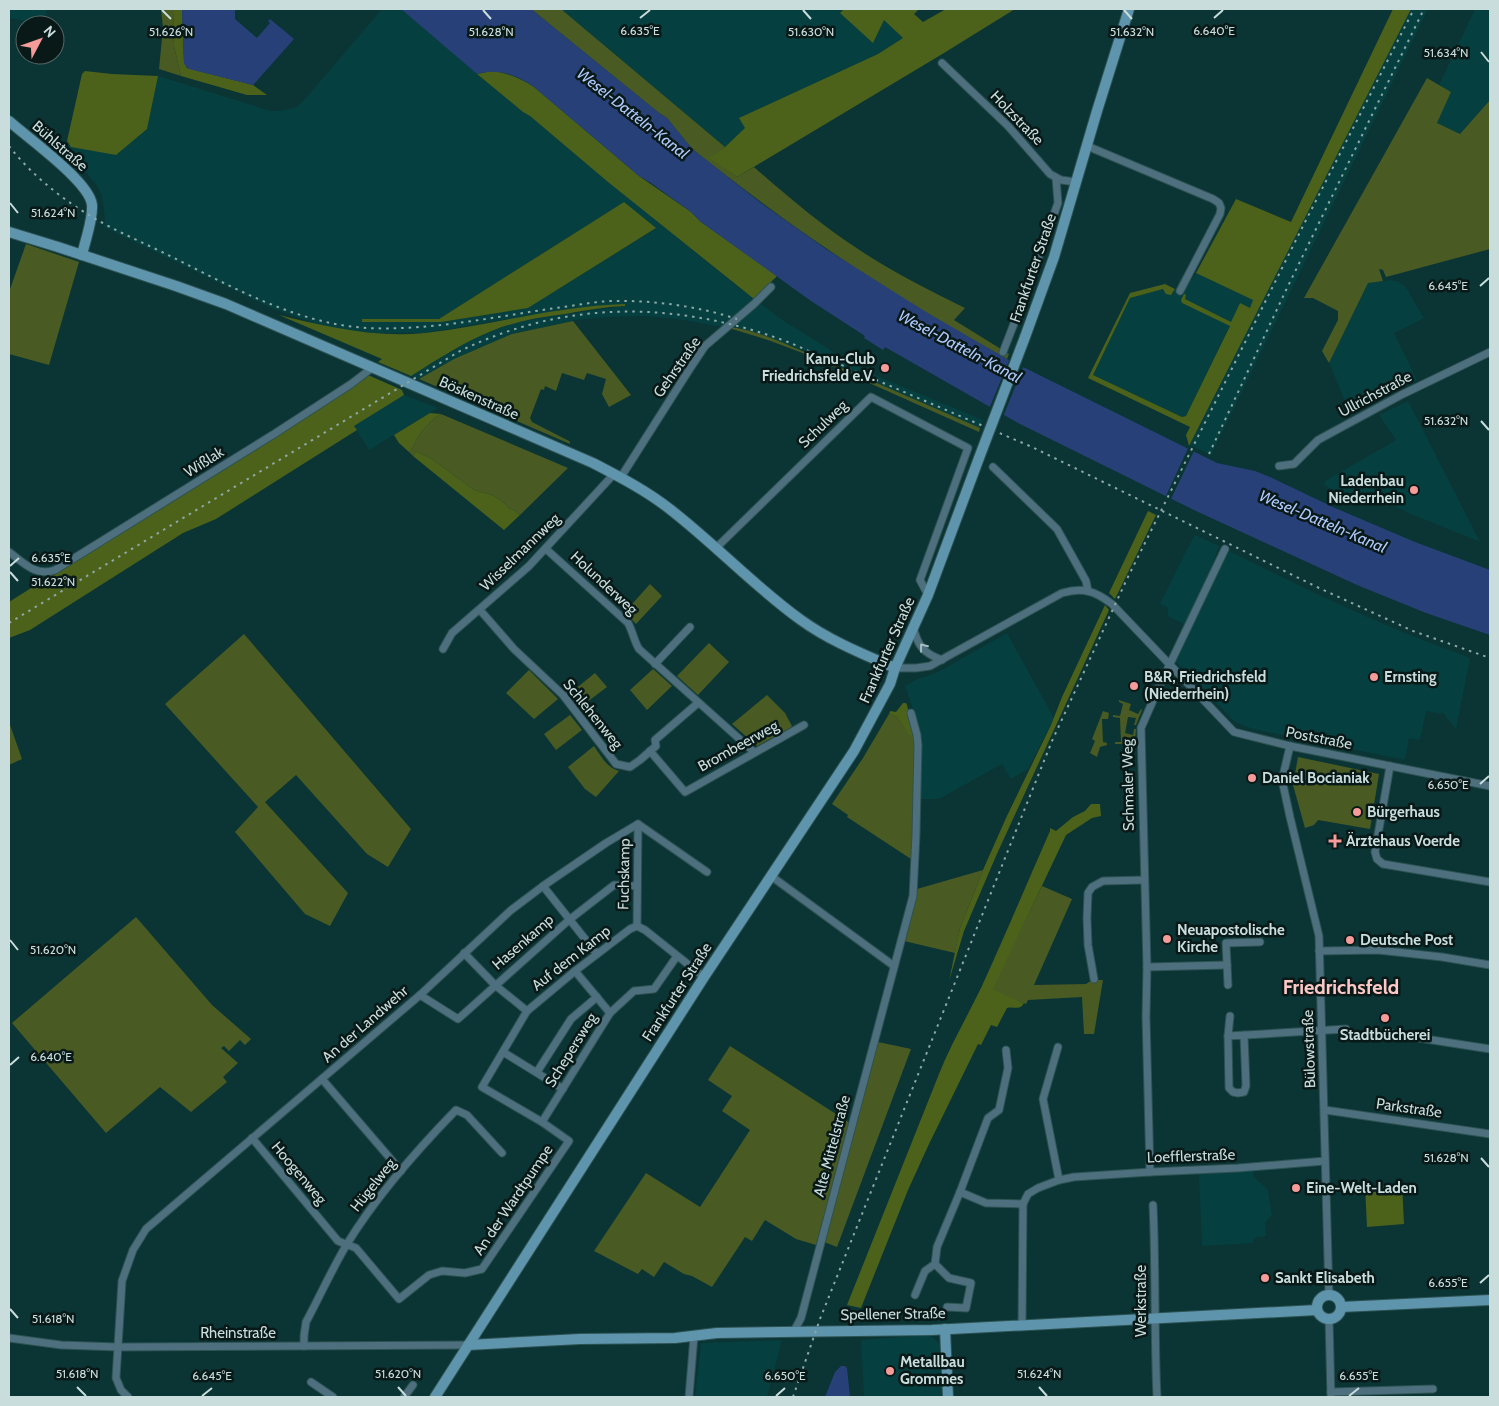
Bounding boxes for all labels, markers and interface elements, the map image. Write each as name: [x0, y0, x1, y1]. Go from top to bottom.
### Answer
north arrow: [15, 15, 65, 65]
text: N: [40, 22, 60, 41]
text: 6.635°E: [620, 23, 660, 38]
text: 6.640°E: [1193, 23, 1235, 38]
text: 51.626°N: [149, 24, 193, 39]
text: 51.628°N: [468, 24, 514, 39]
text: 51.630°N: [788, 24, 834, 39]
text: 51.632°N: [1110, 24, 1154, 39]
text: 51.634°N: [1424, 45, 1468, 60]
water label: Wesel-Datteln-Kanal: [573, 64, 693, 163]
street label: Holzstraße: [987, 87, 1048, 149]
street label: Bühlstraße: [29, 117, 92, 175]
text: 51.624°N: [31, 205, 75, 220]
street label: Frankfurter Straße: [1006, 211, 1060, 325]
text: 6.645°E: [1428, 278, 1468, 293]
water label: Wesel-Datteln-Kanal: [895, 306, 1025, 387]
street label: Gehrstraße: [650, 333, 705, 401]
place label: Kanu-Club Friedrichsfeld e.V.: [762, 350, 875, 385]
marker: Kanu-Club Friedrichsfeld e.V.: [879, 362, 891, 374]
street label: Ullrichstraße: [1335, 367, 1415, 421]
street label: Böskenstraße: [436, 372, 522, 424]
street label: Schulweg: [795, 396, 852, 452]
text: 51.632°N: [1424, 413, 1468, 428]
street label: Wißlak: [181, 443, 227, 481]
place label: Ladenbau Niederrhein: [1328, 472, 1404, 507]
marker: Ladenbau Niederrhein: [1408, 484, 1420, 496]
water label: Wesel-Datteln-Kanal: [1256, 486, 1390, 557]
street label: Wisselmannweg: [476, 509, 564, 595]
street label: Holunderweg: [567, 547, 642, 619]
text: 6.635°E: [31, 550, 71, 565]
text: 51.622°N: [31, 574, 75, 589]
street label: Frankfurter Straße: [856, 594, 919, 706]
one-way arrow: [920, 644, 929, 653]
place label: B&R, Friedrichsfeld (Niederrhein): [1144, 668, 1266, 703]
place label: Ernsting: [1384, 668, 1437, 686]
marker: Ernsting: [1368, 671, 1380, 683]
street label: Schlehenweg: [559, 675, 627, 753]
marker: B&R, Friedrichsfeld (Niederrhein): [1128, 680, 1140, 692]
street label: Brombeerweg: [695, 716, 782, 775]
street label: Poststraße: [1284, 723, 1354, 753]
street label: Schmaler Weg: [1118, 738, 1138, 831]
place label: Daniel Bocianiak: [1262, 769, 1370, 787]
marker: Daniel Bocianiak: [1246, 772, 1258, 784]
text: 6.650°E: [1427, 777, 1469, 792]
place label: Bürgerhaus: [1367, 803, 1440, 821]
marker: Bürgerhaus: [1351, 806, 1363, 818]
place label: Ärztehaus Voerde: [1346, 831, 1460, 850]
marker: Ärztehaus Voerde: [1328, 834, 1342, 848]
street label: Fuchskamp: [614, 838, 634, 910]
street label: Hasenkamp: [489, 911, 557, 973]
place label: Neuapostolische Kirche: [1177, 921, 1285, 956]
street label: Auf dem Kamp: [528, 922, 614, 994]
place label: Deutsche Post: [1360, 931, 1453, 949]
marker: Neuapostolische Kirche: [1161, 933, 1173, 945]
marker: Deutsche Post: [1344, 934, 1356, 946]
street label: Frankfurter Straße: [638, 939, 716, 1045]
text: 51.620°N: [30, 942, 76, 957]
district label: Friedrichsfeld: [1283, 975, 1399, 999]
street label: An der Landwehr: [318, 982, 412, 1066]
street label: Schepersweg: [541, 1009, 601, 1091]
street label: Bülowstraße: [1299, 1009, 1319, 1089]
marker: Stadtbücherei: [1379, 1012, 1391, 1024]
place label: Stadtbücherei: [1340, 1026, 1430, 1044]
text: 6.640°E: [30, 1049, 72, 1064]
street label: Alte Mittelstraße: [810, 1093, 854, 1199]
street label: Parkstraße: [1375, 1094, 1443, 1122]
street label: Hoogenweg: [268, 1138, 331, 1208]
street label: An der Wardtpumpe: [469, 1141, 557, 1259]
street label: Loefflerstraße: [1146, 1145, 1236, 1167]
text: 51.628°N: [1423, 1150, 1469, 1165]
street label: Hügelweg: [347, 1154, 400, 1215]
place label: Eine-Welt-Laden: [1306, 1179, 1417, 1197]
marker: Eine-Welt-Laden: [1290, 1182, 1302, 1194]
street label: Werkstraße: [1132, 1265, 1150, 1337]
place label: Sankt Elisabeth: [1275, 1269, 1375, 1287]
marker: Sankt Elisabeth: [1259, 1272, 1271, 1284]
text: 6.655°E: [1428, 1275, 1468, 1290]
street label: Spellener Straße: [840, 1304, 946, 1324]
text: 51.618°N: [32, 1311, 74, 1326]
street label: Rheinstraße: [200, 1324, 276, 1342]
place label: Metallbau Grommes: [900, 1353, 965, 1388]
marker: Metallbau Grommes: [884, 1365, 896, 1377]
text: 51.618°N: [56, 1366, 98, 1381]
text: 51.620°N: [375, 1366, 421, 1381]
text: 51.624°N: [1017, 1366, 1061, 1381]
text: 6.645°E: [192, 1368, 232, 1383]
text: 6.650°E: [764, 1368, 806, 1383]
text: 6.655°E: [1339, 1368, 1379, 1383]

